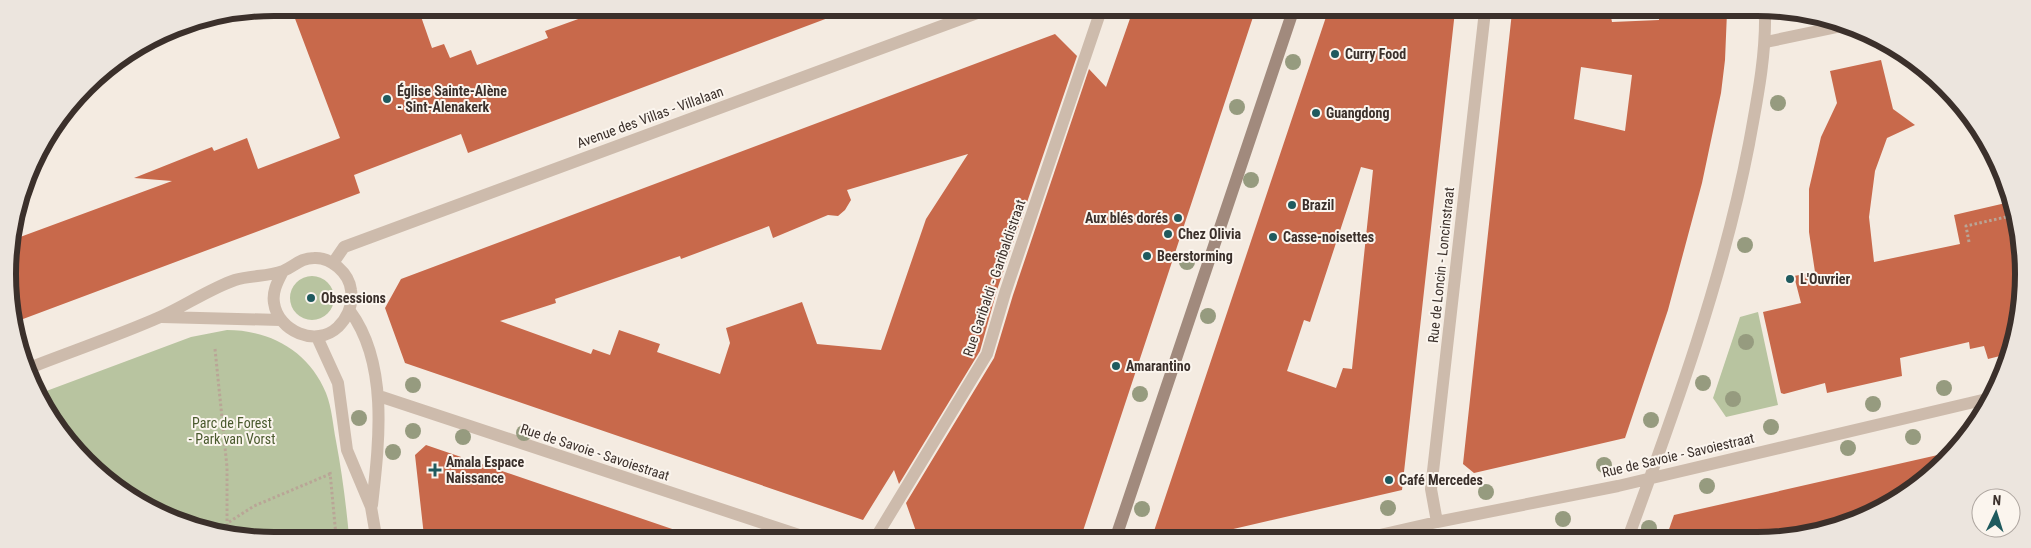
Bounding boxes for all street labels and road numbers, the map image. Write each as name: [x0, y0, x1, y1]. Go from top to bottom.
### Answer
street label: Avenue des Villas - Villalaan: [575, 83, 725, 151]
street label: Rue de Loncin - Loncinstraat: [1425, 186, 1457, 344]
street label: Rue Garibaldi - Garibaldistraat: [960, 197, 1028, 359]
street label: Rue de Savoie - Savoiestraat: [518, 420, 672, 484]
street label: Rue de Savoie - Savoiestraat: [1600, 430, 1756, 480]

